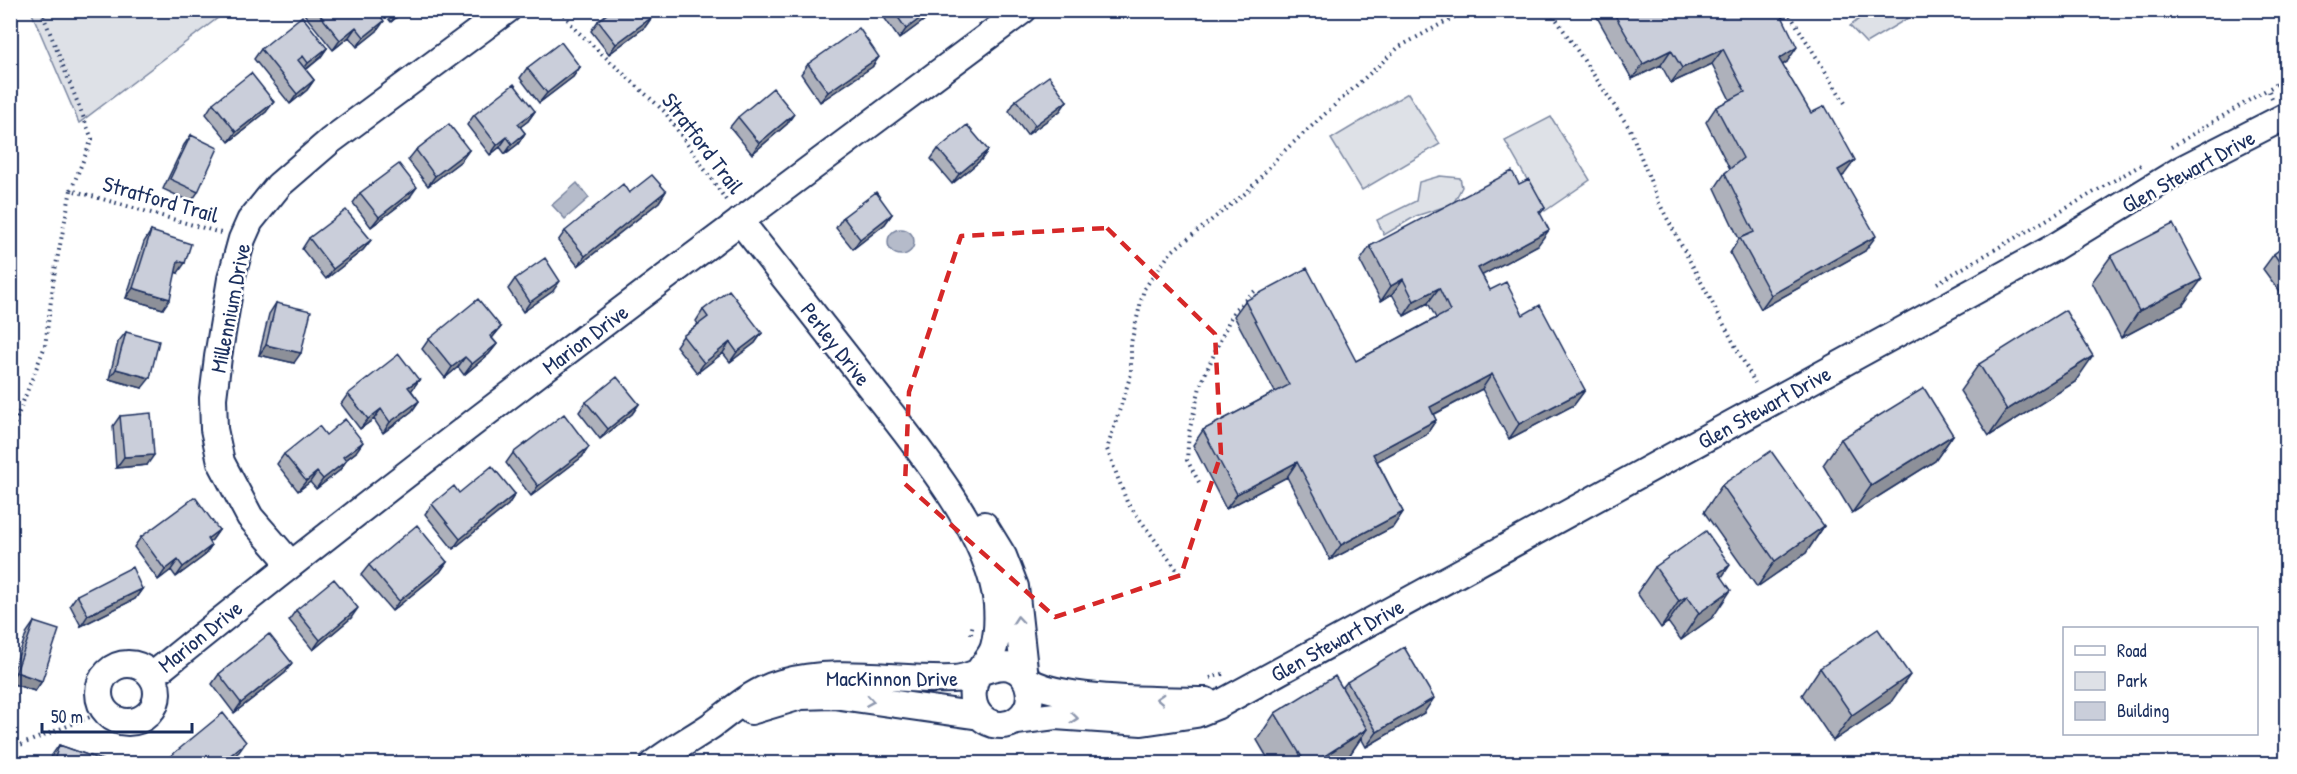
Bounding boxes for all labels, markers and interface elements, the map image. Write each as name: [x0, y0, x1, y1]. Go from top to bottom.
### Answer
street label: Stratford Trail: [655, 86, 751, 200]
street label: Glen Stewart Drive: [2116, 122, 2260, 220]
street label: Stratford Trail: [99, 168, 223, 230]
street label: Millennium Drive: [203, 240, 257, 375]
street label: Perley Drive: [794, 296, 878, 392]
street label: Marion Drive: [536, 297, 634, 381]
street label: Glen Stewart Drive: [1692, 358, 1836, 456]
street label: Glen Stewart Drive: [1265, 591, 1409, 689]
street label: Marion Drive: [152, 593, 249, 679]
one-way arrow: [1012, 616, 1025, 625]
legend: [2063, 627, 2258, 735]
text: Road: [2117, 638, 2147, 663]
street label: MacKinnon Drive: [826, 663, 958, 693]
text: Park: [2117, 668, 2148, 693]
one-way arrow: [1155, 692, 1164, 705]
one-way arrow: [865, 694, 874, 706]
scale bar: [42, 696, 192, 734]
text: Building: [2117, 698, 2169, 723]
text: 50 m: [51, 704, 83, 729]
one-way arrow: [1070, 711, 1079, 724]

